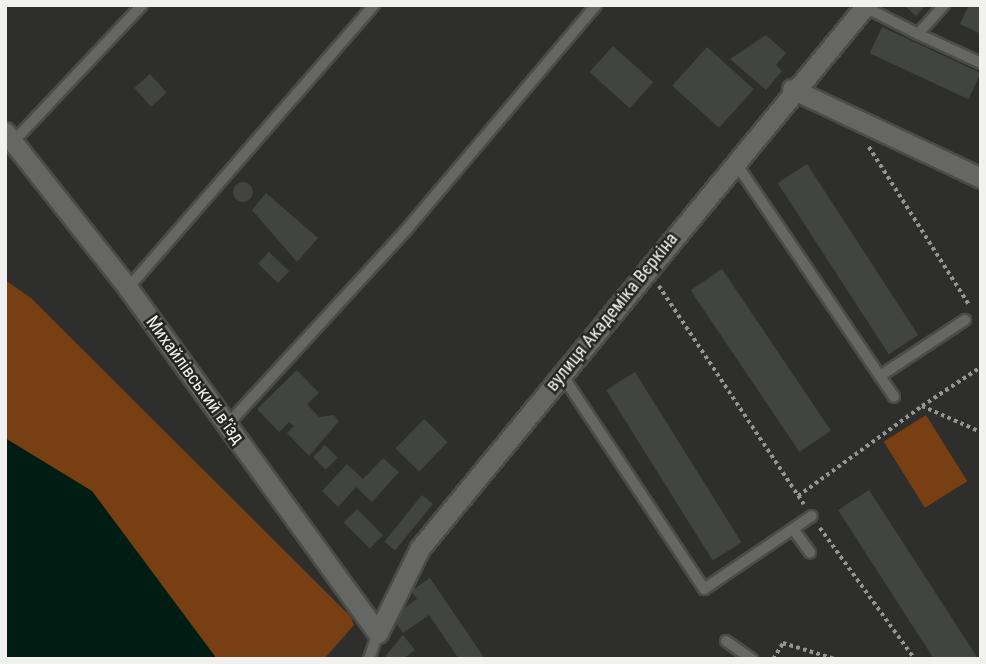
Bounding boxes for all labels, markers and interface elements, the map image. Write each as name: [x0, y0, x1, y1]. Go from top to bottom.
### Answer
street label: вулиця Академіка Вєркіна: [541, 228, 683, 396]
street label: Михайлівський в'їзд: [141, 312, 249, 448]

